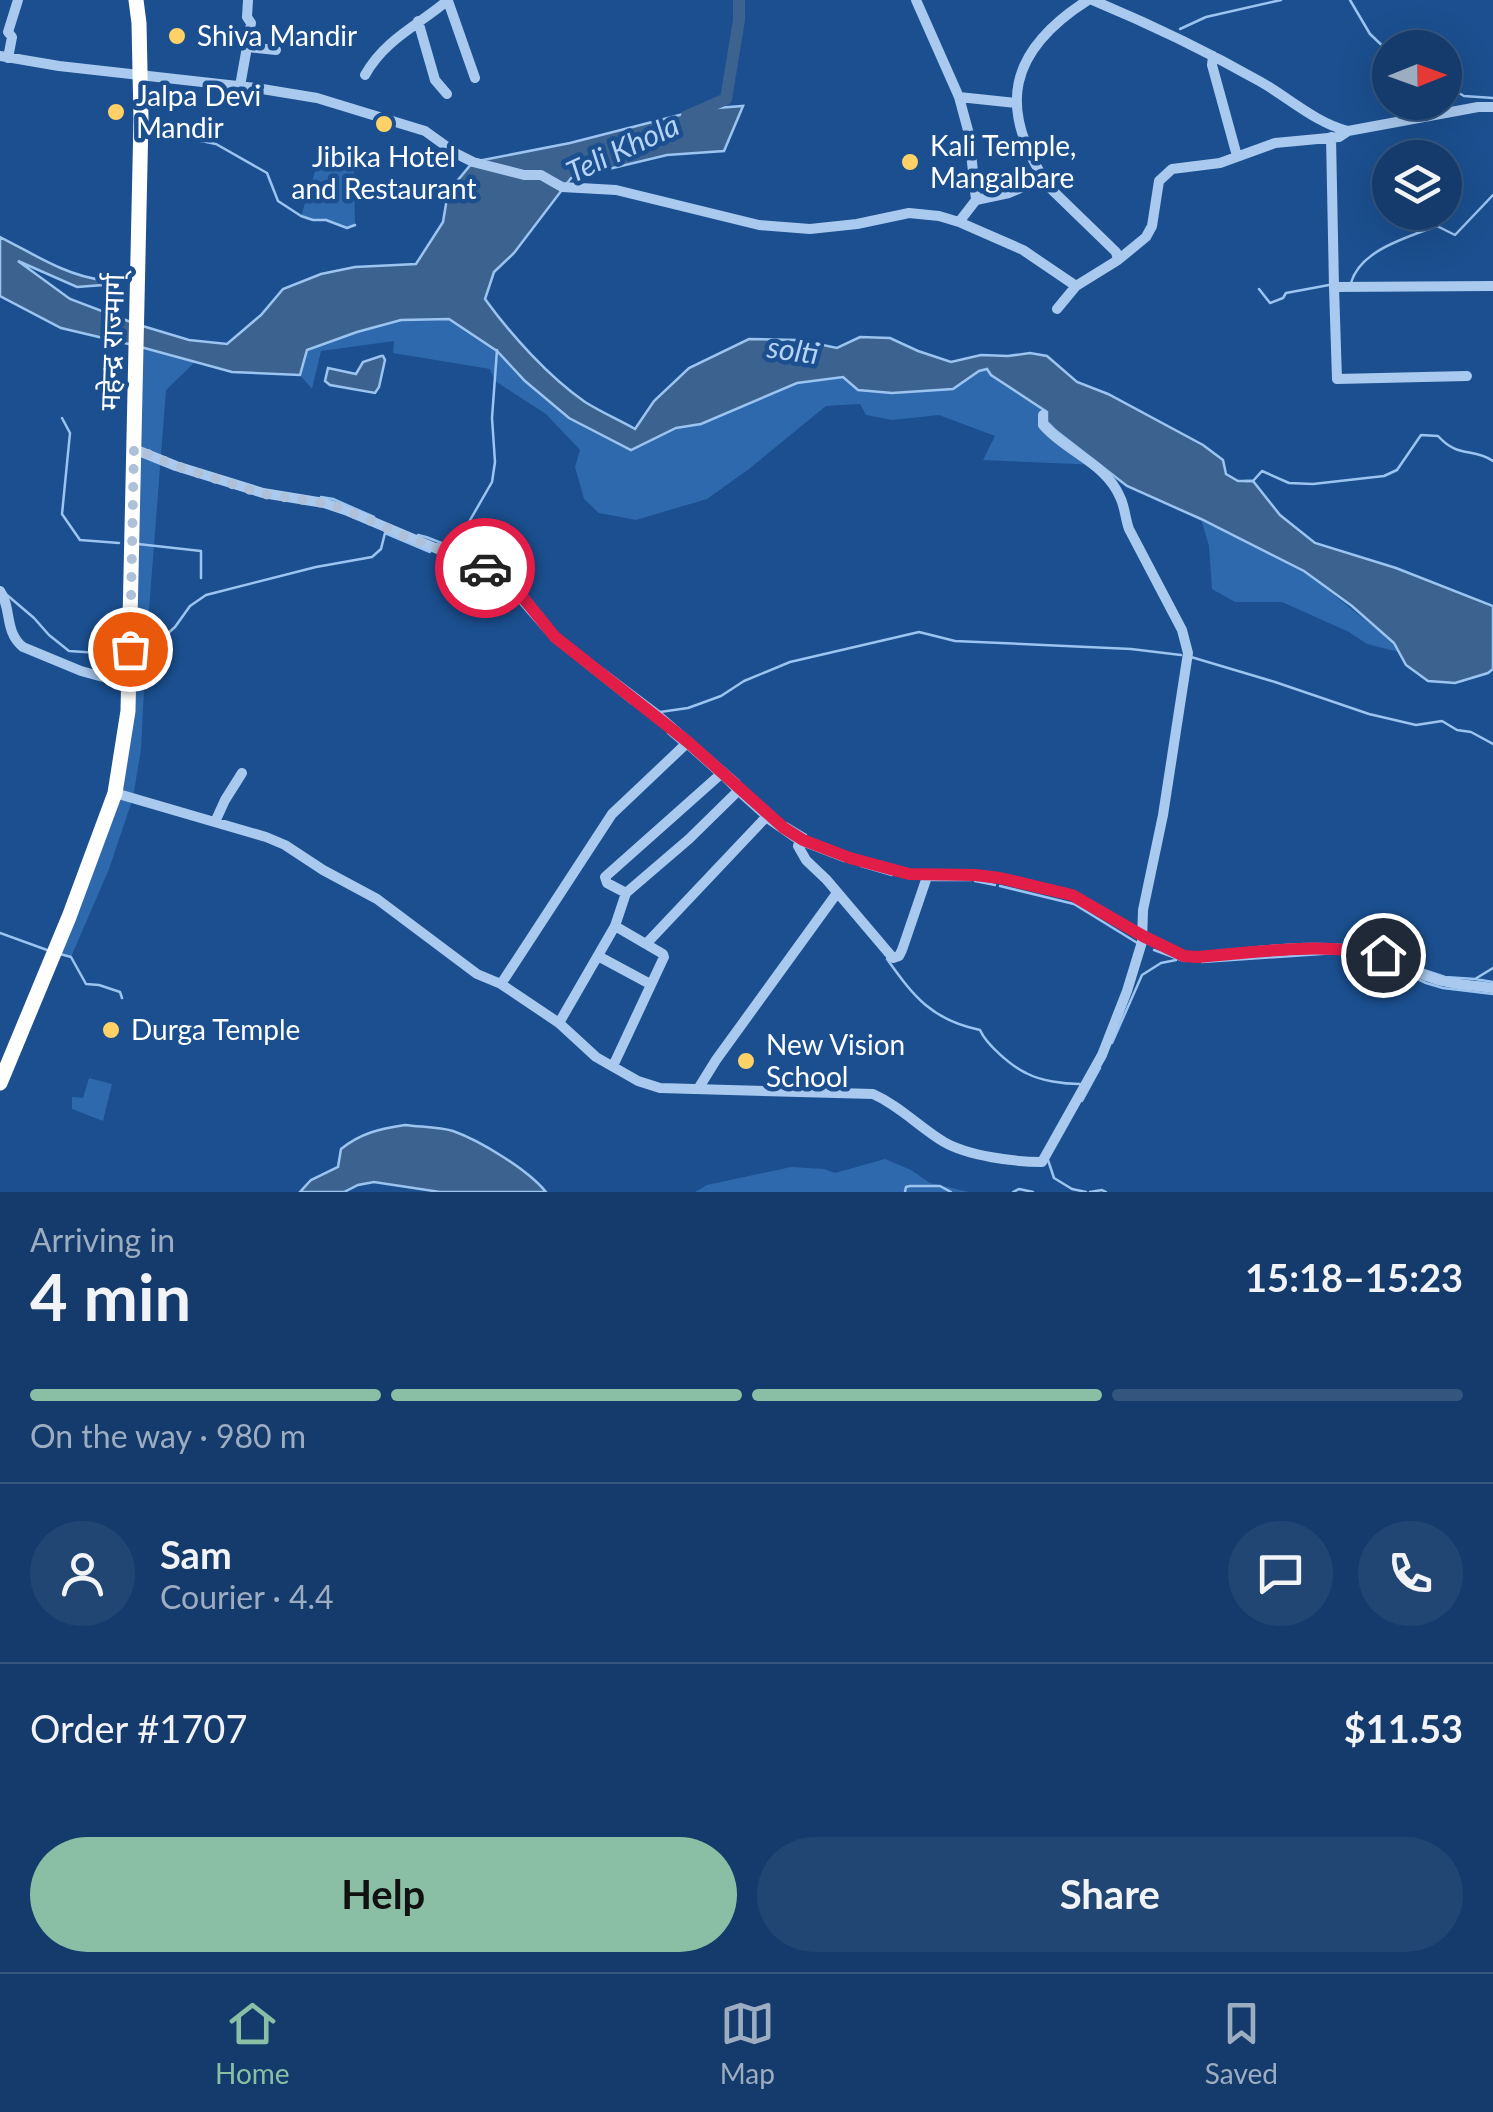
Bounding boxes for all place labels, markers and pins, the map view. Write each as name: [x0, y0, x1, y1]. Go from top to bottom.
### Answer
place label: Shiva Mandir: [197, 18, 357, 52]
marker: Shiva Mandir: [166, 25, 188, 47]
place label: Jalpa Devi Mandir: [136, 78, 261, 144]
marker: Jalpa Devi Mandir: [105, 101, 127, 123]
marker: Jibika Hotel and Restaurant: [373, 113, 395, 135]
place label: Kali Temple, Mangalbare: [930, 128, 1076, 194]
place label: Jibika Hotel and Restaurant: [292, 139, 476, 205]
marker: Kali Temple, Mangalbare: [899, 151, 921, 173]
pin: [88, 607, 173, 692]
pin: [1341, 913, 1426, 998]
place label: Durga Temple: [131, 1012, 300, 1046]
marker: Durga Temple: [100, 1019, 122, 1041]
place label: New Vision School: [766, 1027, 905, 1093]
marker: New Vision School: [735, 1050, 757, 1072]

